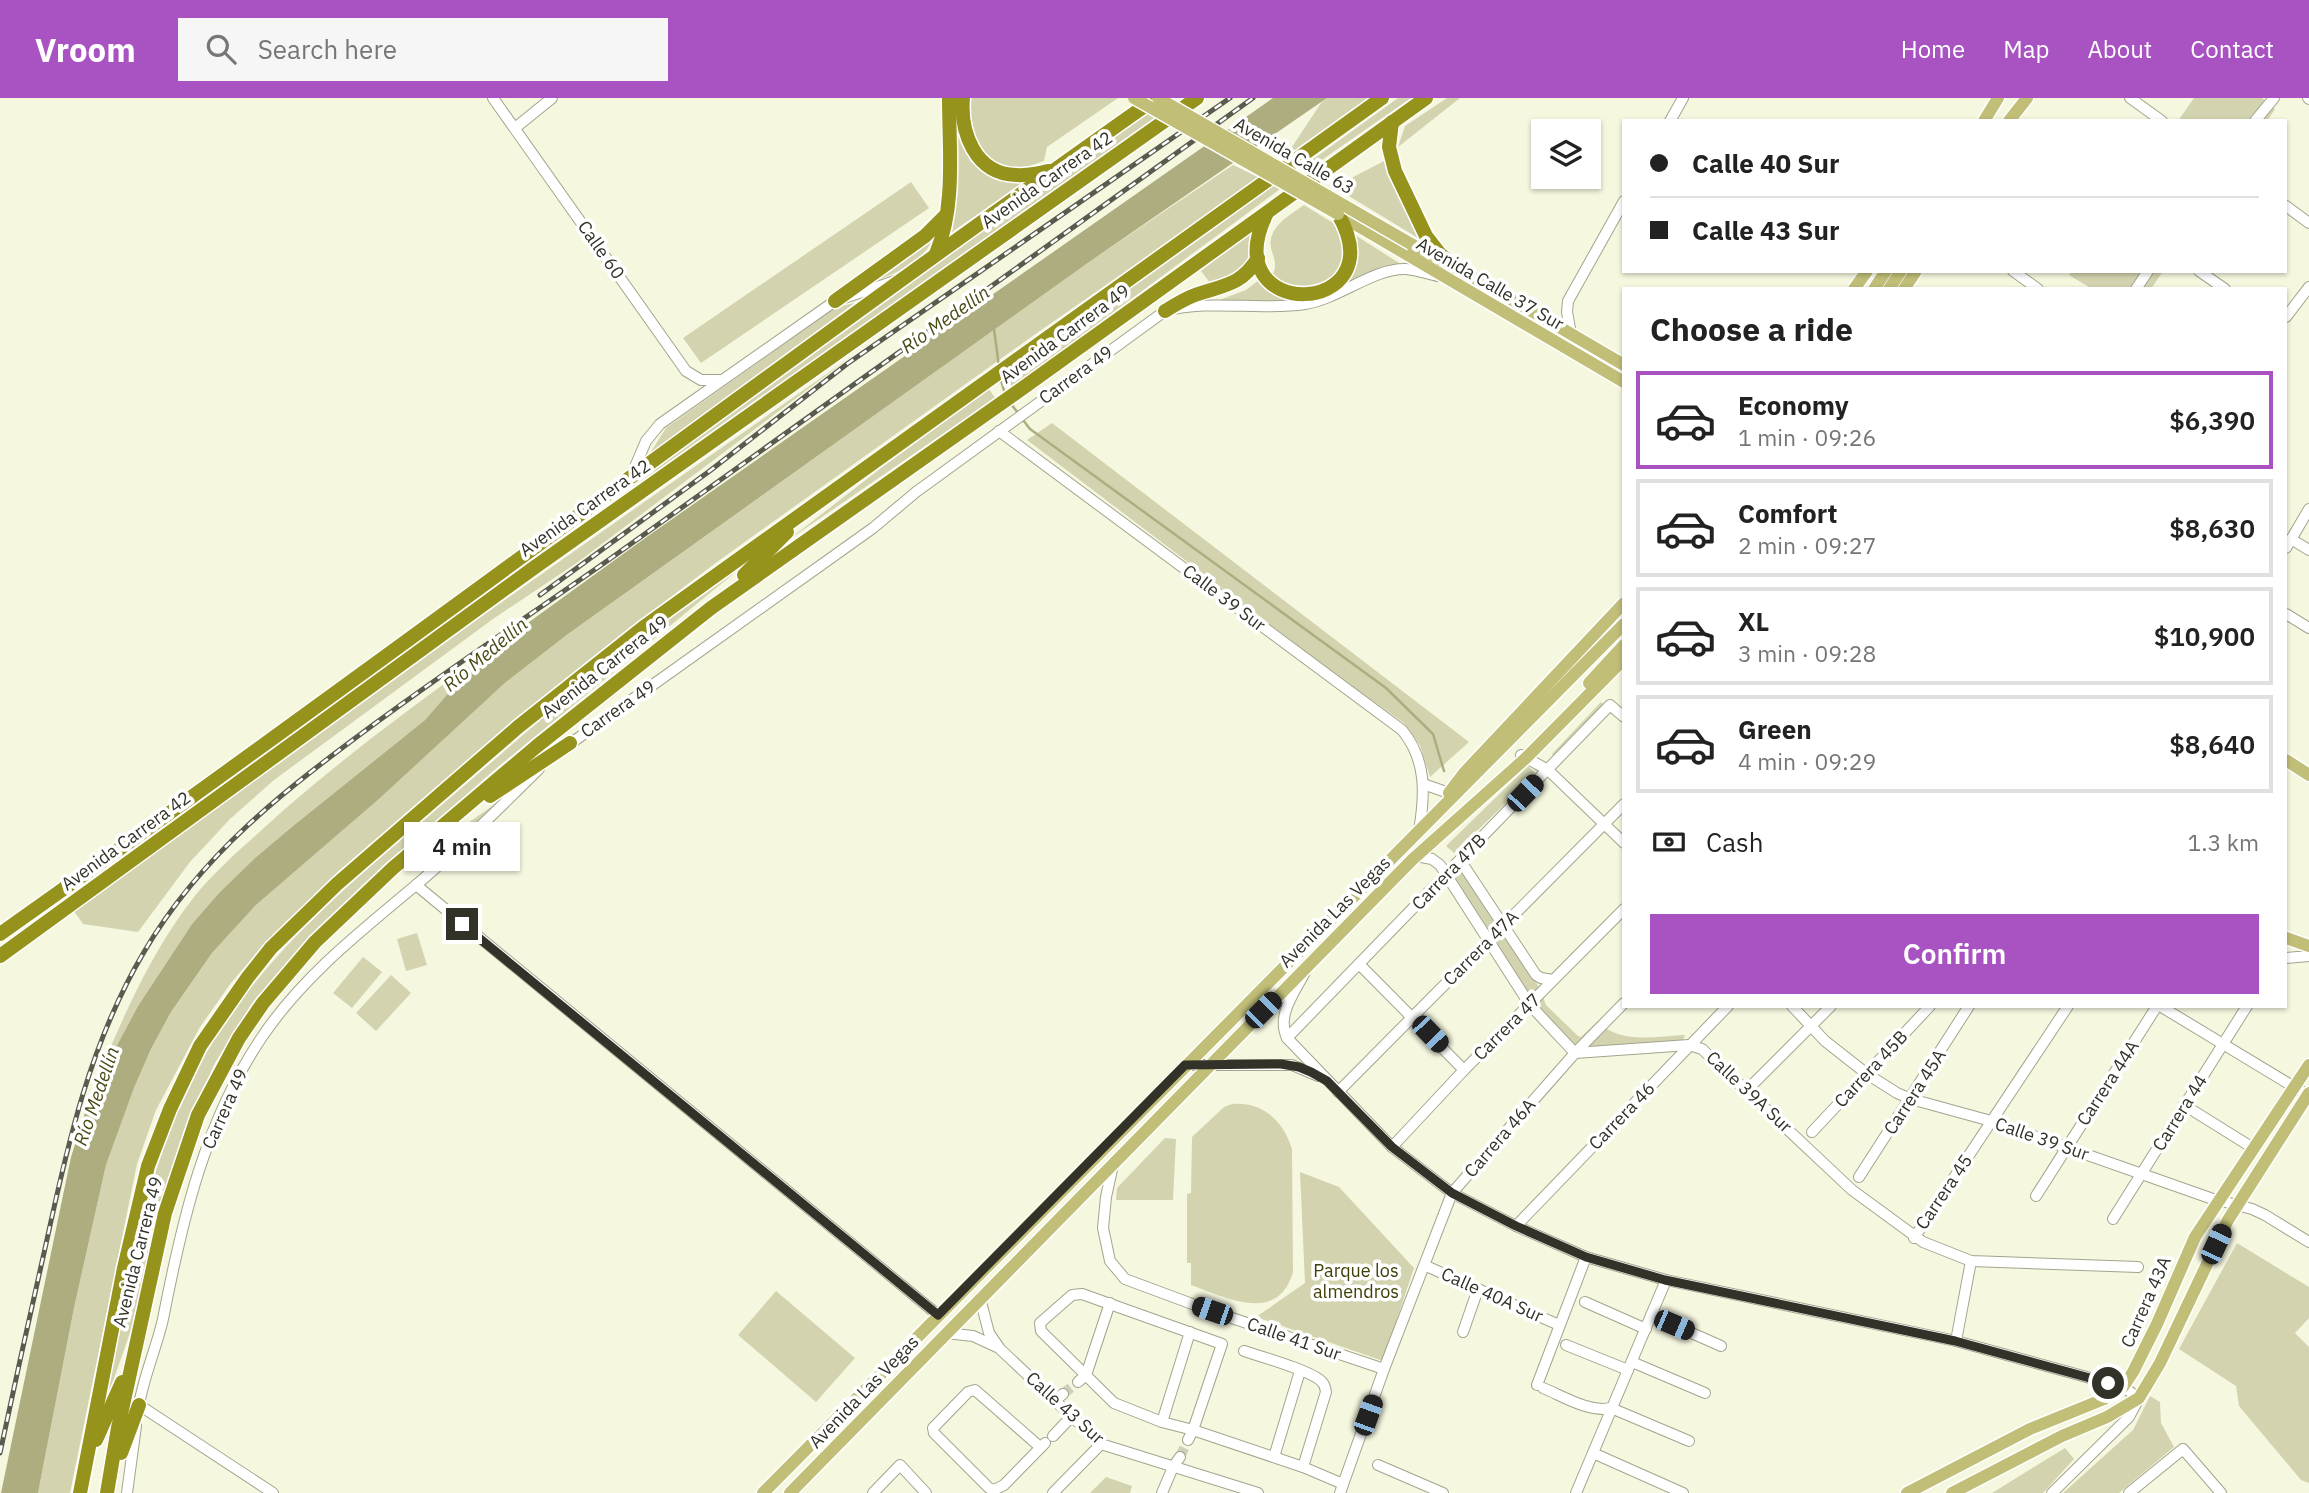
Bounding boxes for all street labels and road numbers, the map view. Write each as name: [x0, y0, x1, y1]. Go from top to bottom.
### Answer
street label: Avenida Calle 63: [1230, 112, 1358, 199]
street label: Avenida Carrera 42: [977, 126, 1117, 233]
street label: Calle 60: [573, 216, 630, 283]
street label: Avenida Calle 37 Sur: [1412, 232, 1568, 335]
street label: Avenida Carrera 49: [996, 280, 1134, 388]
street label: Carrera 49: [1035, 341, 1117, 409]
street label: Avenida Carrera 42: [515, 454, 655, 561]
street label: Calle 39 Sur: [1178, 559, 1271, 636]
street label: Avenida Carrera 49: [537, 611, 673, 723]
street label: Carrera 49: [577, 676, 659, 742]
street label: Avenida Carrera 42: [56, 786, 195, 895]
street label: Carrera 47B: [1406, 829, 1491, 915]
street label: Avenida Las Vegas: [1274, 851, 1395, 972]
street label: Carrera 47A: [1438, 905, 1524, 990]
street label: Carrera 47: [1468, 988, 1545, 1065]
street label: Carrera 45B: [1829, 1025, 1912, 1112]
street label: Carrera 44A: [2071, 1035, 2144, 1130]
street label: Carrera 45A: [1878, 1044, 1951, 1139]
street label: Calle 39A Sur: [1702, 1046, 1797, 1138]
street label: Carrera 49: [197, 1065, 252, 1153]
street label: Carrera 44: [2147, 1070, 2212, 1155]
street label: Carrera 46: [1584, 1077, 1660, 1154]
street label: Carrera 46A: [1459, 1093, 1541, 1182]
street label: Calle 39 Sur: [1992, 1112, 2092, 1165]
street label: Carrera 45: [1910, 1150, 1977, 1234]
street label: Avenida Carrera 49: [108, 1174, 167, 1330]
street label: Carrera 43A: [2115, 1252, 2176, 1351]
street label: Calle 40A Sur: [1438, 1262, 1547, 1327]
street label: Calle 41 Sur: [1244, 1312, 1344, 1365]
street label: Avenida Las Vegas: [804, 1330, 924, 1453]
street label: Calle 43 Sur: [1021, 1366, 1110, 1449]

